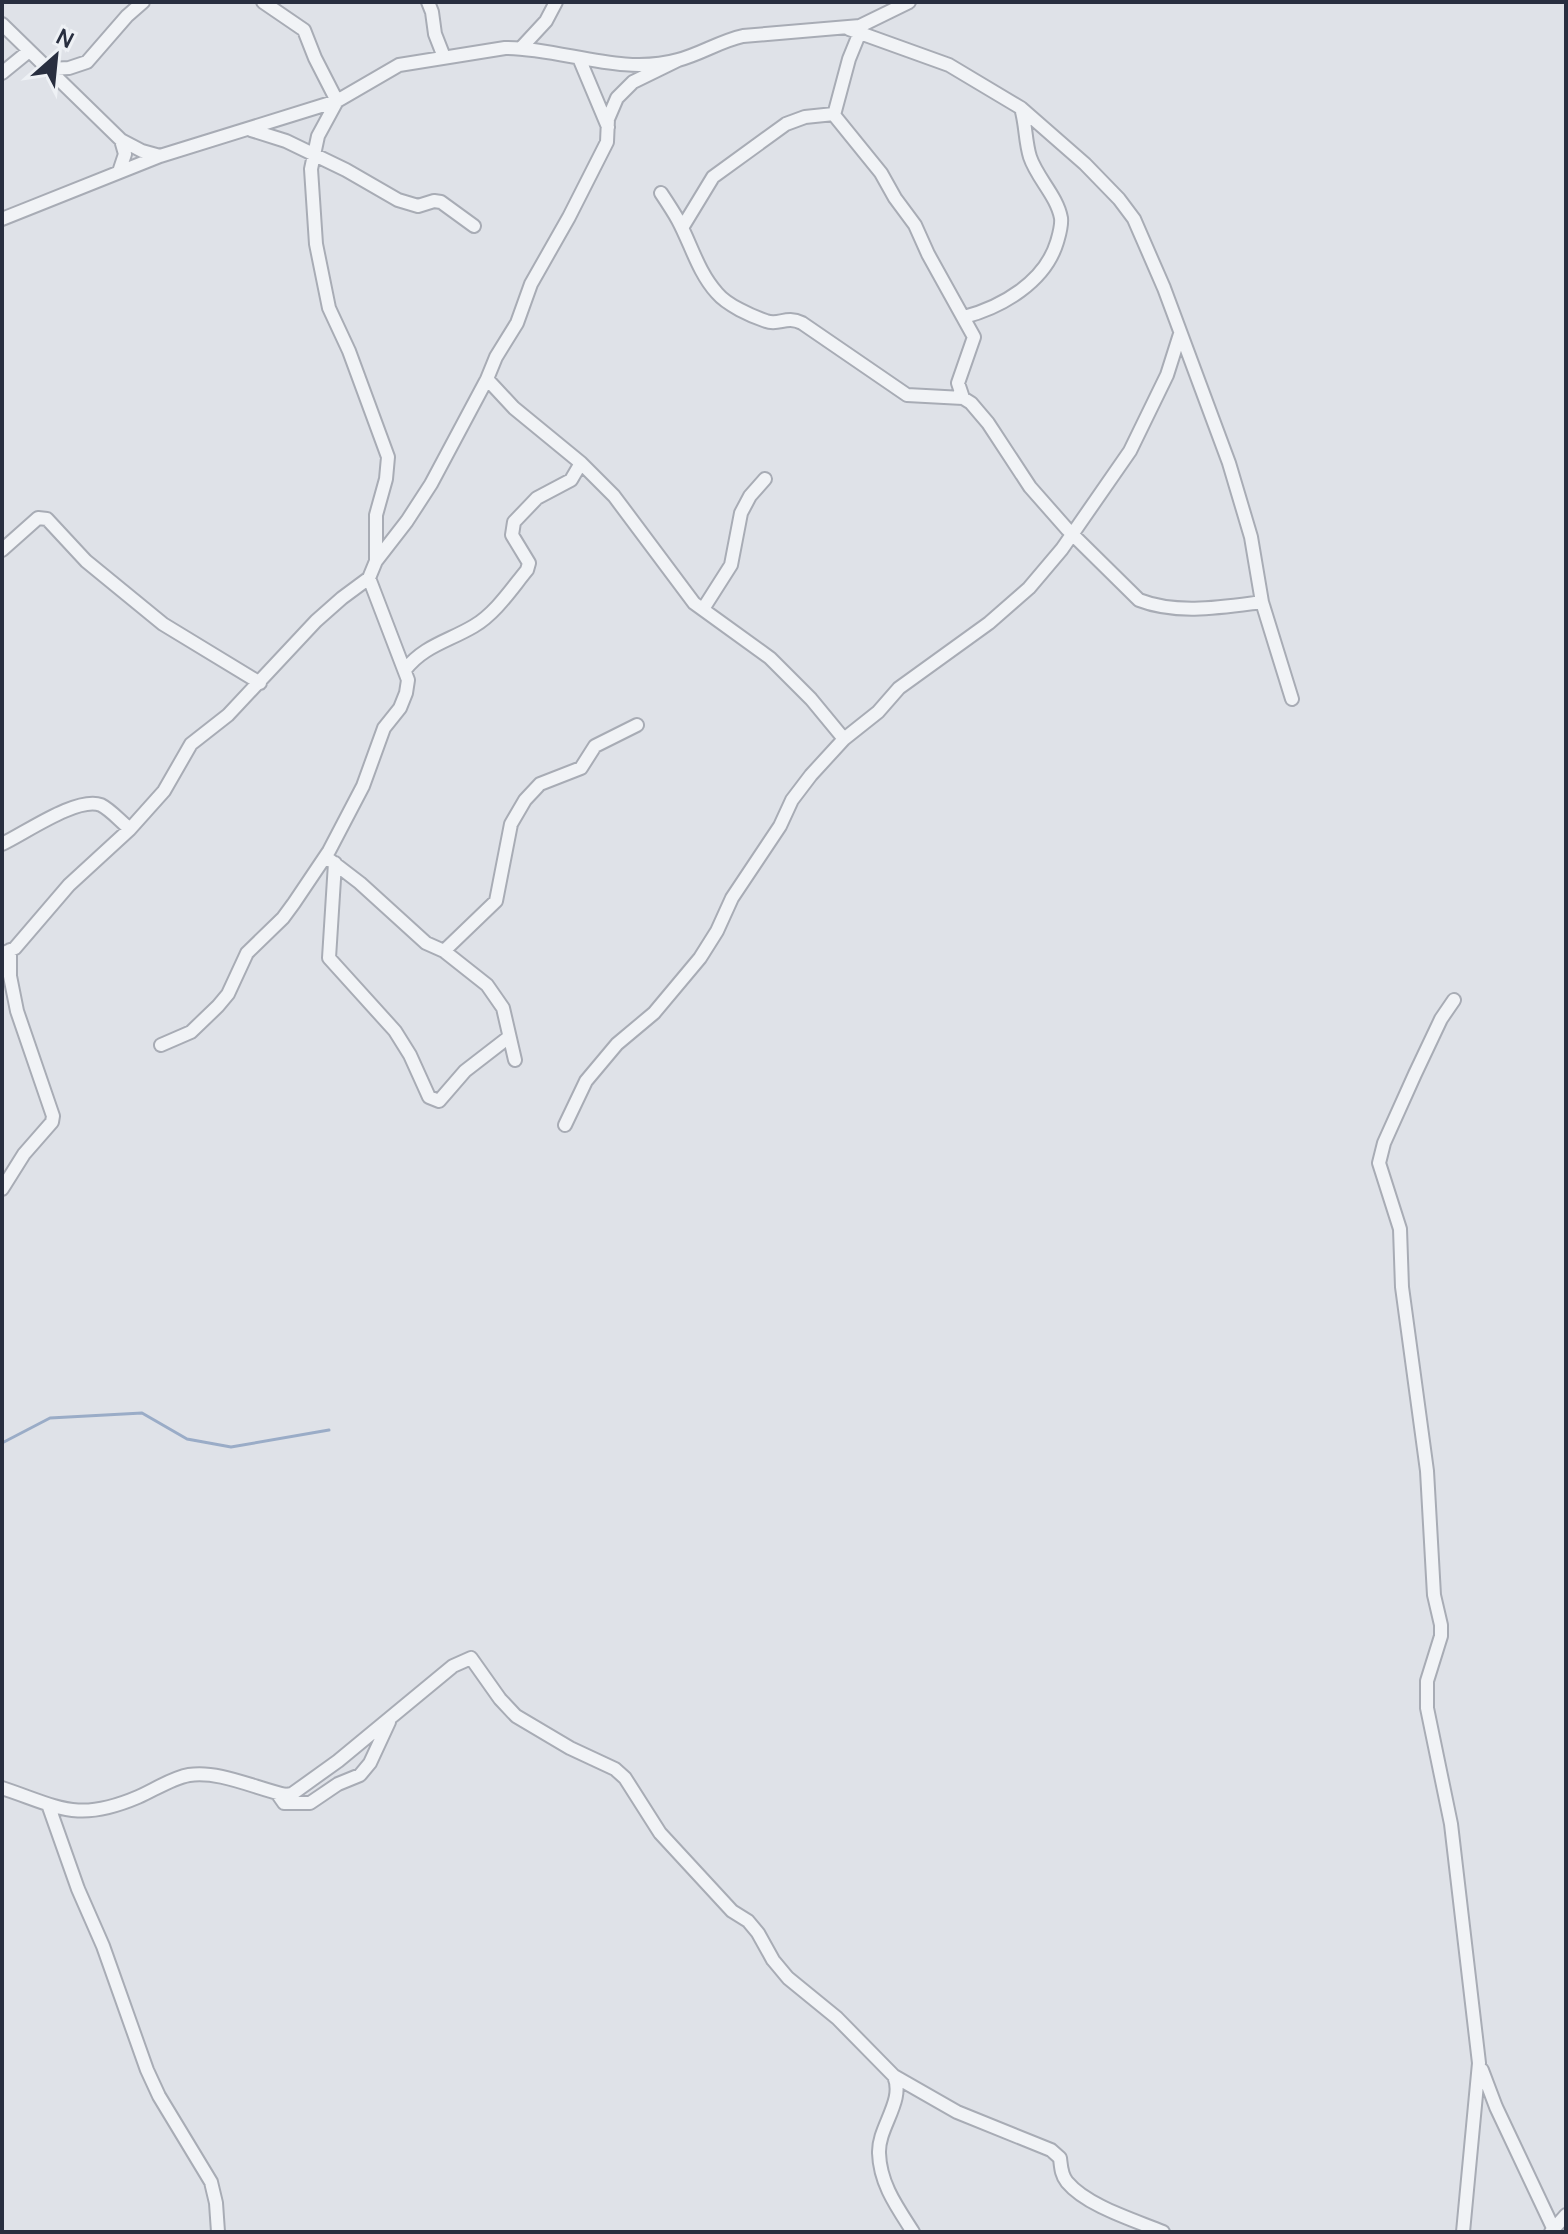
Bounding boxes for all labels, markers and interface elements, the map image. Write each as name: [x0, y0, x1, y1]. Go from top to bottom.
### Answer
north arrow: [16, 16, 96, 96]
text: N: [51, 21, 79, 55]

